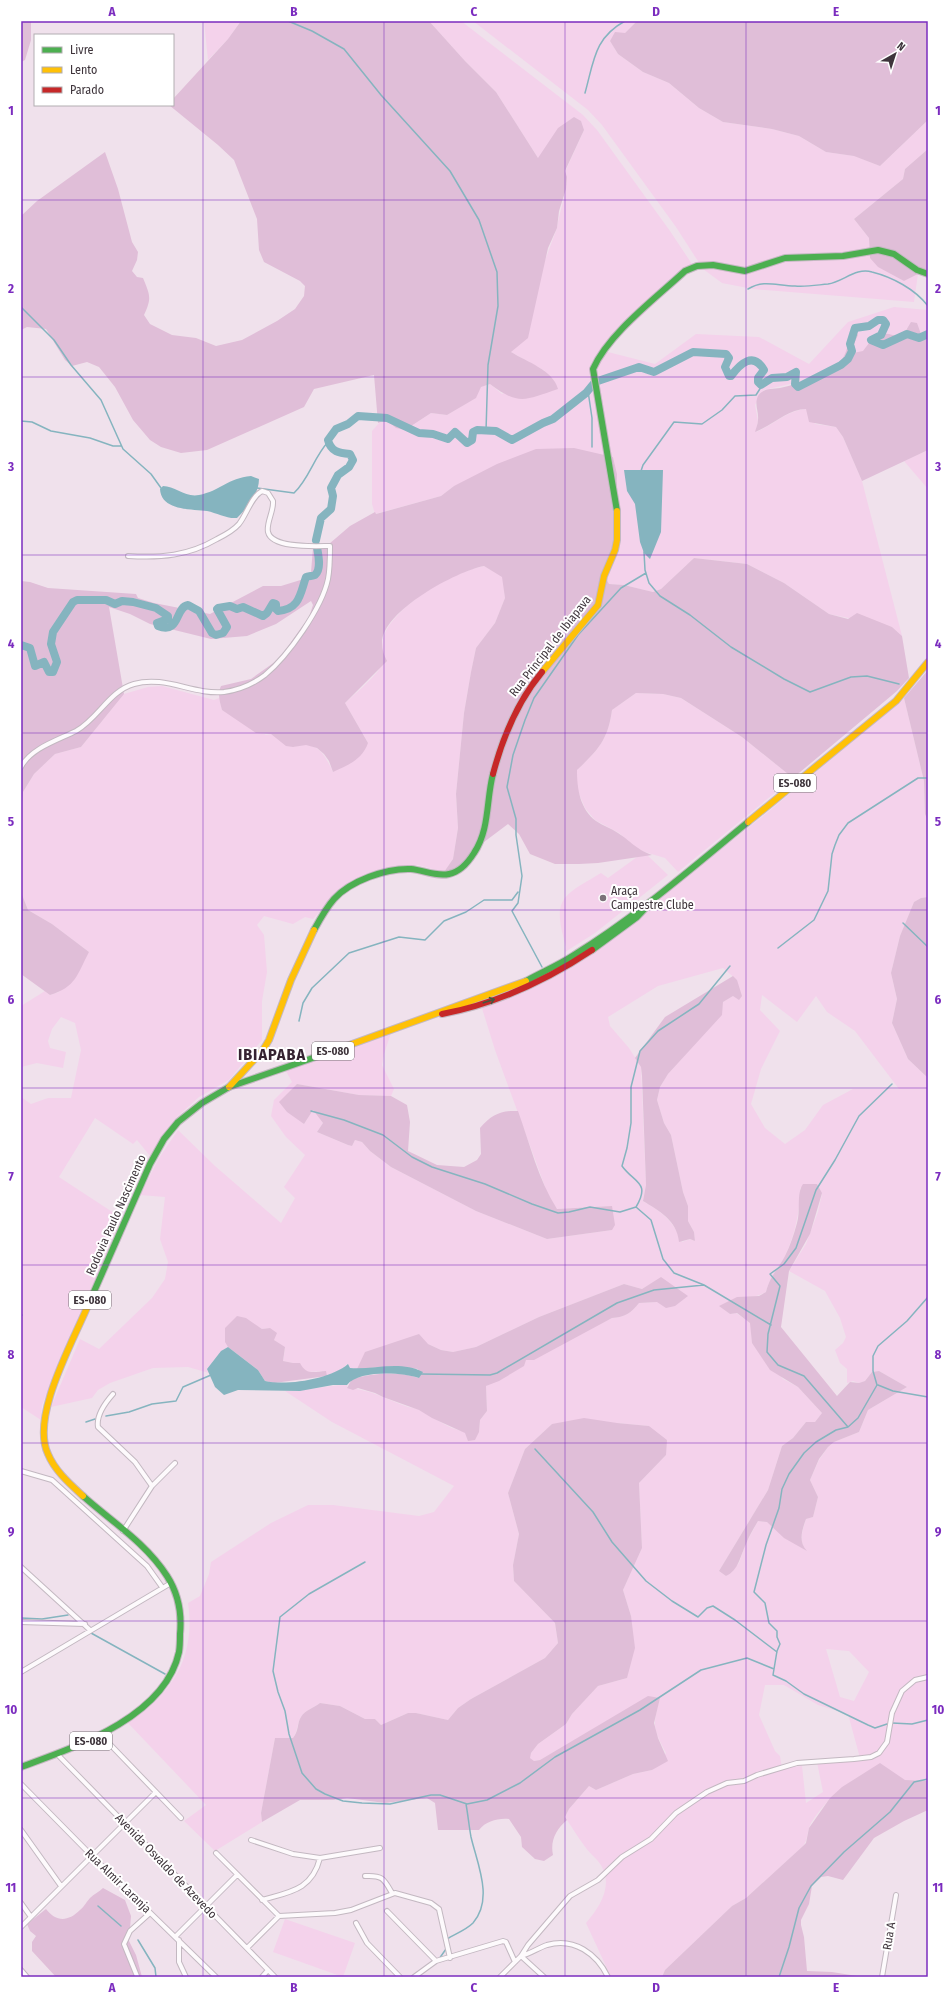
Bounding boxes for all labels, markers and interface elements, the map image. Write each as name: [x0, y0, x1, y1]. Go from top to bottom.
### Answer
text: A: [107, 4, 116, 19]
text: B: [290, 4, 298, 19]
text: C: [471, 4, 478, 19]
text: D: [652, 4, 660, 19]
text: E: [833, 4, 839, 19]
legend: [34, 34, 174, 106]
north arrow: [875, 34, 915, 74]
text: N: [894, 39, 908, 54]
text: Livre: [70, 43, 94, 57]
text: Lento: [70, 63, 97, 77]
text: Parado: [70, 83, 104, 97]
text: 1: [8, 103, 14, 118]
text: 1: [935, 103, 941, 118]
text: 2: [7, 281, 14, 296]
text: 2: [934, 281, 941, 296]
text: 3: [7, 459, 14, 474]
text: 3: [934, 459, 941, 474]
street label: Rua Principal de Ibiapava: [506, 593, 594, 699]
text: 4: [8, 636, 15, 651]
text: 4: [935, 636, 942, 651]
road number: ES-080: [774, 774, 816, 792]
text: 5: [8, 814, 14, 829]
text: 5: [935, 814, 941, 829]
place label: Araça Campestre Clube: [611, 884, 694, 912]
marker: Araça Campestre Clube: [598, 893, 608, 903]
text: 6: [8, 992, 15, 1007]
text: 6: [935, 992, 942, 1007]
one-way arrow: [482, 997, 495, 1004]
road number: ES-080: [312, 1042, 354, 1060]
district label: IBIAPABA: [238, 1045, 306, 1064]
street label: Rodovia Paulo Nascimento: [83, 1153, 149, 1277]
text: 7: [8, 1169, 14, 1184]
text: 7: [935, 1169, 941, 1184]
road number: ES-080: [69, 1291, 111, 1309]
text: 8: [8, 1347, 15, 1362]
text: 8: [935, 1347, 942, 1362]
text: 9: [8, 1524, 15, 1539]
text: 9: [935, 1524, 942, 1539]
text: 10: [5, 1702, 17, 1717]
text: 10: [932, 1702, 944, 1717]
road number: ES-080: [70, 1732, 112, 1750]
street label: Avenida Osvaldo de Azevedo: [112, 1811, 220, 1921]
street label: Rua Almir Laranja: [82, 1846, 154, 1916]
text: 11: [6, 1880, 16, 1895]
text: 11: [933, 1880, 943, 1895]
street label: Rua A: [880, 1920, 898, 1951]
text: A: [107, 1980, 116, 1995]
text: B: [290, 1980, 298, 1995]
text: C: [471, 1980, 478, 1995]
text: D: [652, 1980, 660, 1995]
text: E: [833, 1980, 839, 1995]

